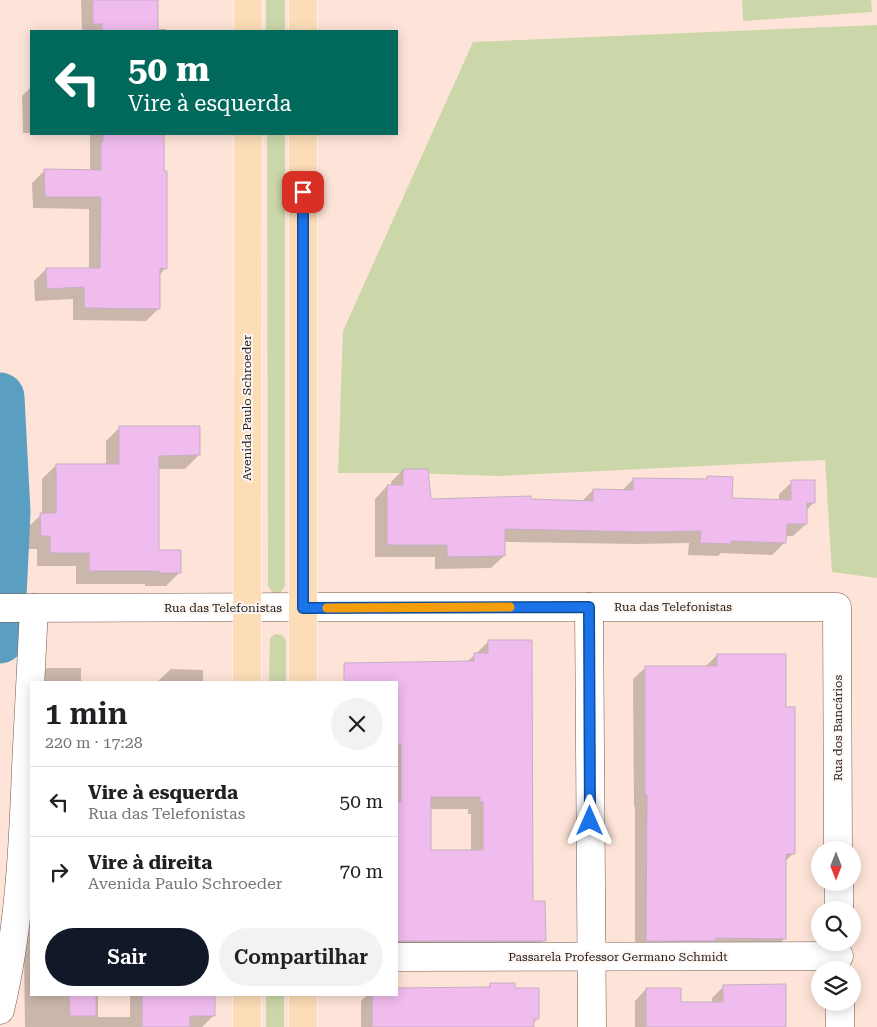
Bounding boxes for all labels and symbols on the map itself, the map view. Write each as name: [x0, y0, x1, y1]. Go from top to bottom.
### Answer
pin: [282, 171, 324, 213]
street label: Avenida Paulo Schroeder: [240, 335, 254, 481]
street label: Rua das Telefonistas: [614, 600, 732, 614]
street label: Rua das Telefonistas: [164, 601, 282, 615]
street label: Rua dos Bancários: [831, 675, 845, 781]
position arrow: [563, 794, 615, 846]
north arrow: [811, 841, 861, 891]
street label: Passarela Professor Germano Schmidt: [508, 950, 728, 964]

